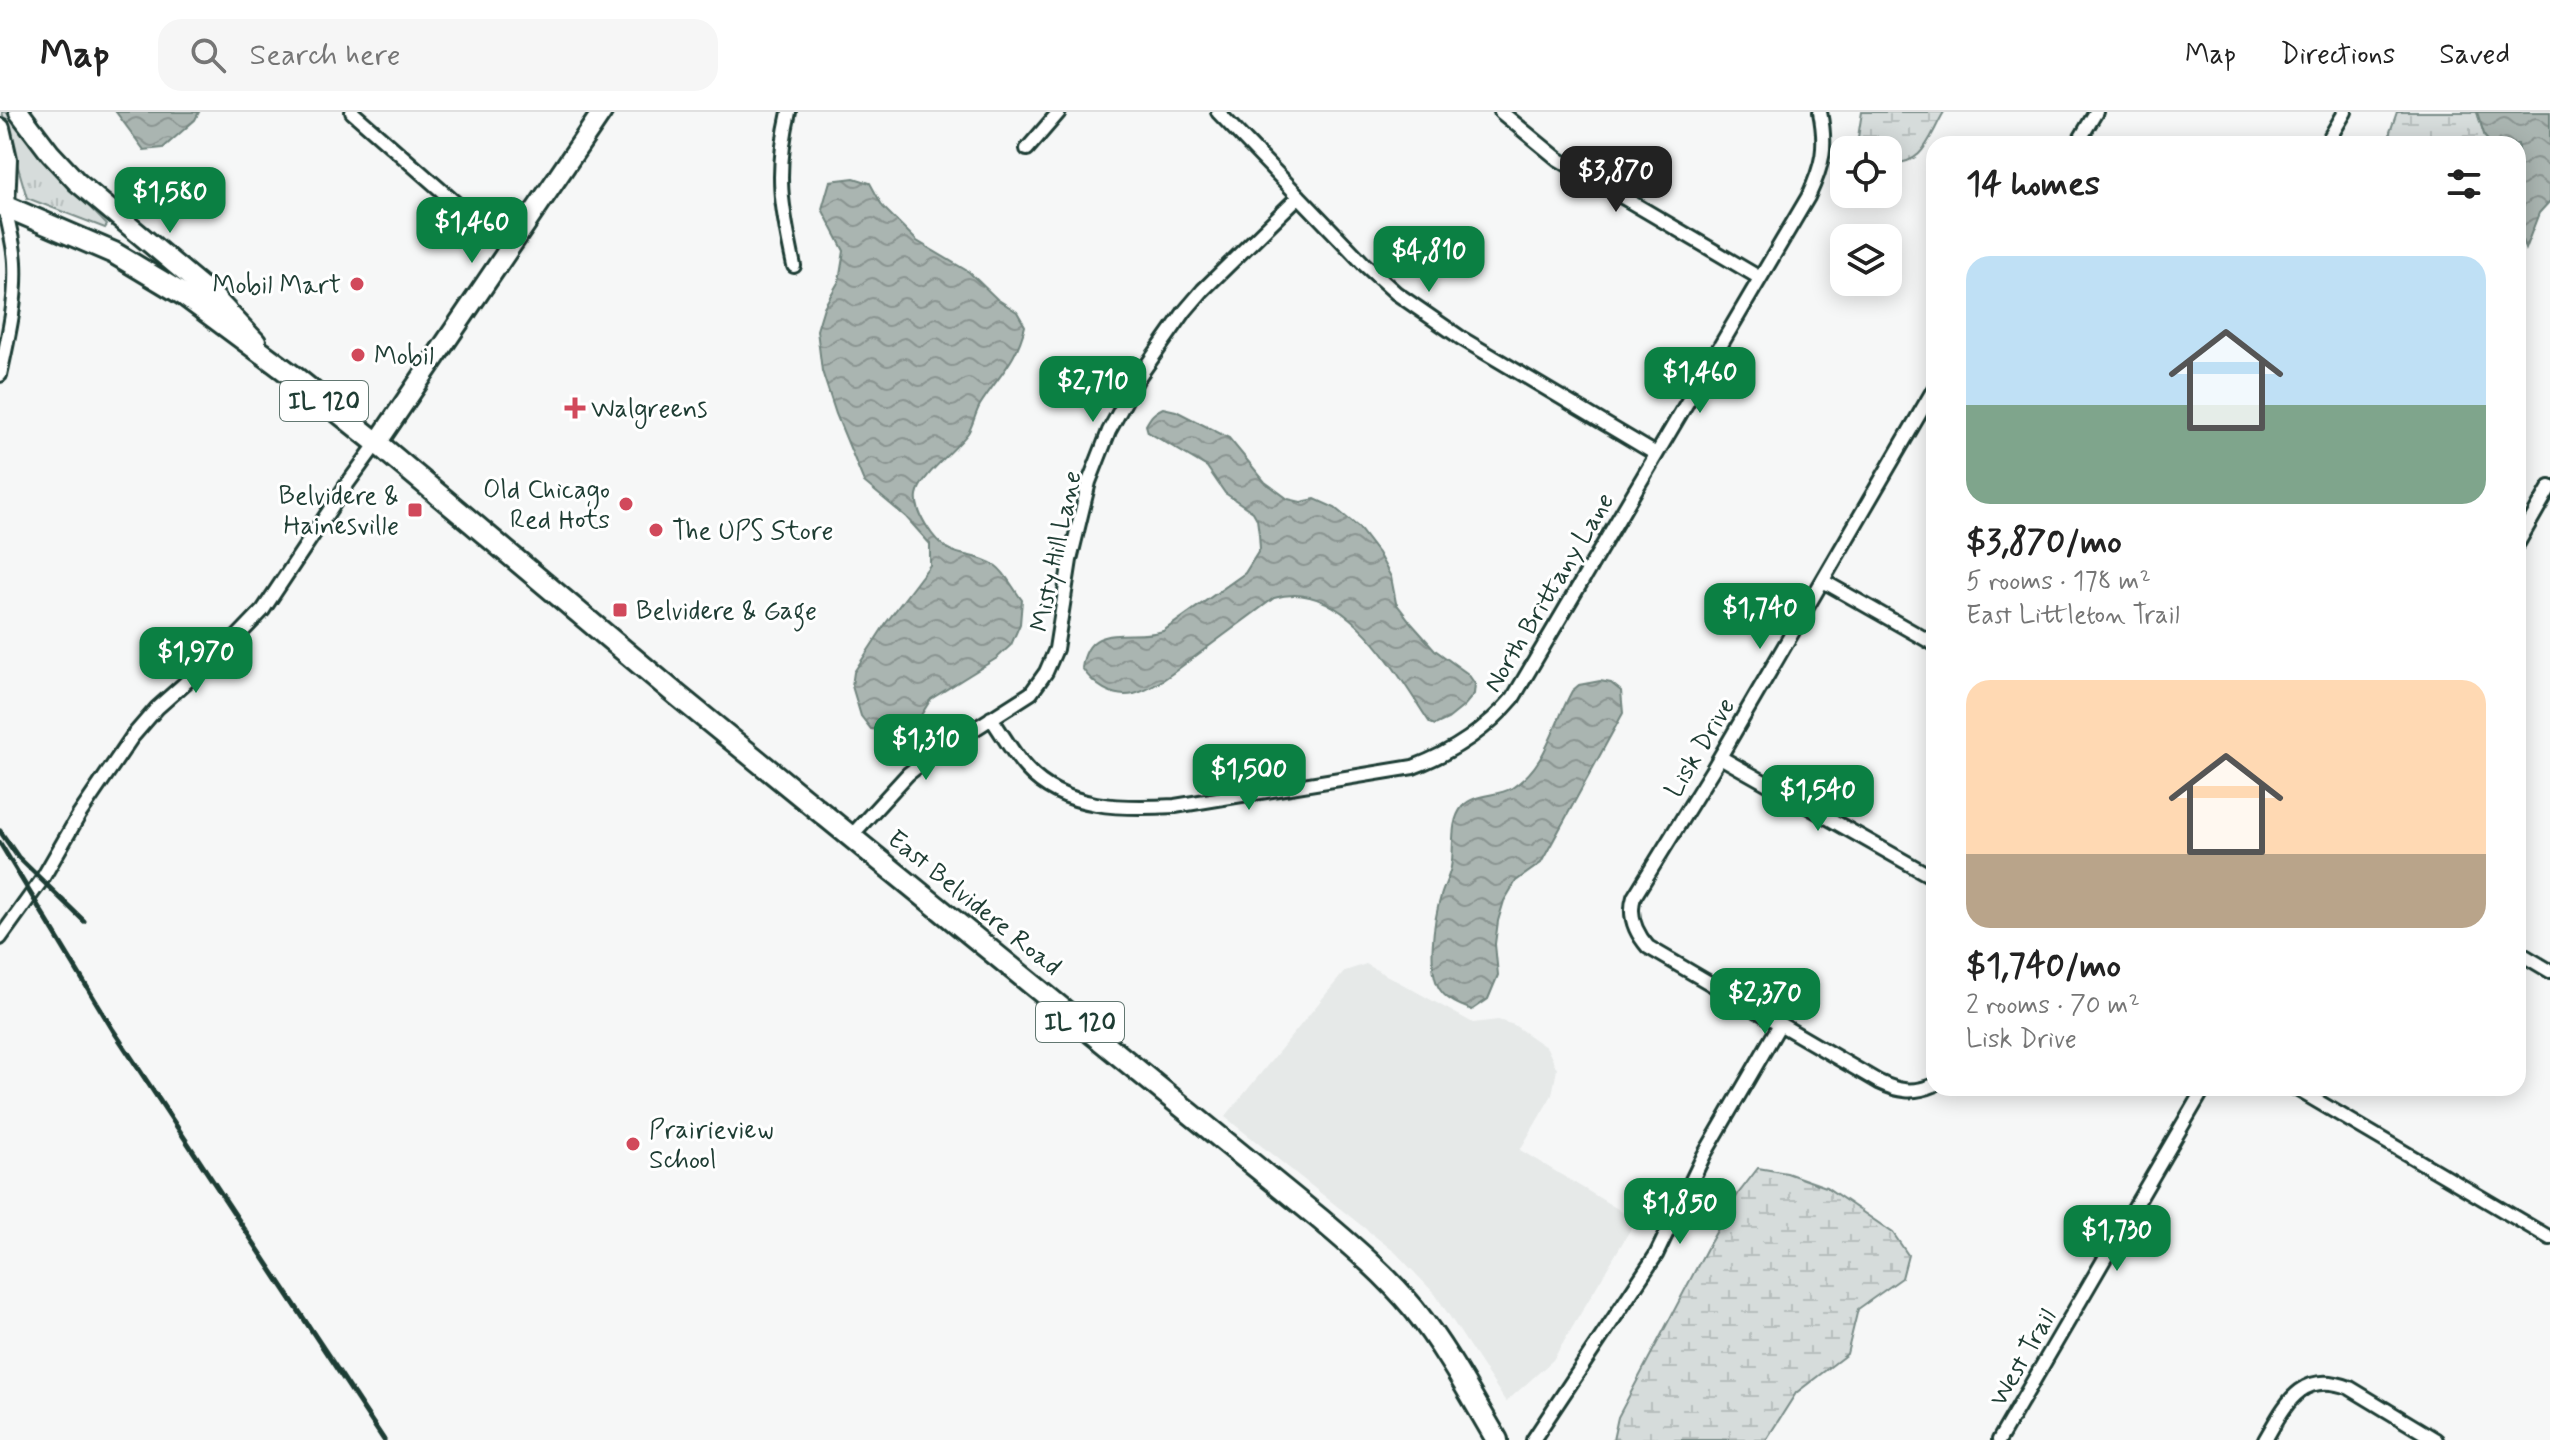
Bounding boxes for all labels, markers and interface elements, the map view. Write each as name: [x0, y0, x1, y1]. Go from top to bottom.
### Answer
search box: [158, 19, 718, 91]
text: Map: [40, 31, 110, 80]
icon: search: [186, 33, 230, 77]
text: Search here: [250, 36, 401, 75]
text: Map: [2185, 37, 2236, 74]
text: Directions: [2280, 37, 2395, 74]
text: Saved: [2439, 37, 2510, 74]
map controls: [1830, 136, 1902, 296]
button: locate: [1830, 136, 1902, 208]
pin: $3,870: [1551, 146, 1681, 214]
text: $3,870: [1578, 155, 1654, 189]
text: 14 homes: [1966, 162, 2100, 207]
icon: filters: [2442, 162, 2486, 206]
pin: $1,580: [105, 167, 235, 235]
text: $1,580: [133, 176, 207, 210]
pin: $1,460: [407, 197, 537, 265]
text: $1,460: [434, 206, 510, 240]
button: layers: [1830, 224, 1902, 296]
pin: $4,810: [1364, 226, 1494, 294]
text: $4,810: [1392, 235, 1466, 269]
place label: Mobil Mart: [213, 269, 341, 303]
marker: Mobil Mart: [348, 275, 366, 293]
icon: home: [2154, 308, 2298, 452]
place label: Mobil: [374, 340, 434, 374]
marker: Mobil: [349, 346, 367, 364]
pin: $1,460: [1635, 347, 1765, 415]
pin: $2,710: [1028, 356, 1158, 424]
text: $1,460: [1662, 356, 1738, 390]
text: $2,710: [1057, 365, 1129, 399]
road number: IL 120: [280, 381, 368, 421]
place label: Walgreens: [591, 393, 708, 429]
marker: Walgreens: [566, 399, 584, 417]
street label: Misty Hill Lane: [1023, 468, 1091, 635]
place label: Old Chicago Red Hots: [483, 474, 610, 538]
place label: Belvidere & Hainesville: [278, 480, 399, 544]
street label: North Brittany Lane: [1477, 487, 1623, 699]
marker: Old Chicago Red Hots: [617, 495, 635, 513]
marker: Belvidere & Hainesville: [406, 501, 424, 519]
place label: The UPS Store: [672, 515, 833, 549]
text: $3,870/mo: [1966, 520, 2122, 565]
marker: The UPS Store: [647, 521, 665, 539]
text: 5 rooms · 178 m²: [1966, 565, 2151, 599]
pin: $1,740: [1695, 583, 1825, 651]
text: $1,740: [1722, 592, 1798, 626]
place label: Belvidere & Gage: [636, 595, 817, 632]
text: East Littleton Trail: [1966, 599, 2180, 633]
marker: Belvidere & Gage: [611, 601, 629, 619]
pin: $1,970: [131, 627, 261, 695]
text: $1,970: [157, 636, 235, 670]
street label: Lisk Drive: [1658, 692, 1744, 804]
pin: $1,310: [861, 714, 991, 782]
text: $1,310: [892, 723, 960, 757]
icon: home: [2154, 732, 2298, 876]
pin: $1,500: [1184, 744, 1314, 812]
text: $1,500: [1211, 753, 1287, 787]
pin: $1,540: [1753, 765, 1883, 833]
text: $1,540: [1780, 774, 1856, 808]
street label: East Belvidere Road: [880, 823, 1068, 984]
text: $1,740/mo: [1966, 944, 2121, 989]
pin: $2,370: [1700, 968, 1830, 1036]
text: $2,370: [1728, 977, 1802, 1011]
text: 2 rooms · 70 m²: [1966, 989, 2140, 1023]
road number: IL 120: [1036, 1002, 1124, 1042]
text: Lisk Drive: [1966, 1023, 2077, 1057]
place label: Prairieview School: [649, 1114, 774, 1178]
marker: Prairieview School: [624, 1135, 642, 1153]
pin: $1,850: [1615, 1178, 1745, 1246]
text: $1,850: [1642, 1187, 1718, 1221]
pin: $1,730: [2052, 1205, 2182, 1273]
text: $1,730: [2082, 1214, 2152, 1248]
street label: West Trail: [1982, 1303, 2065, 1413]

